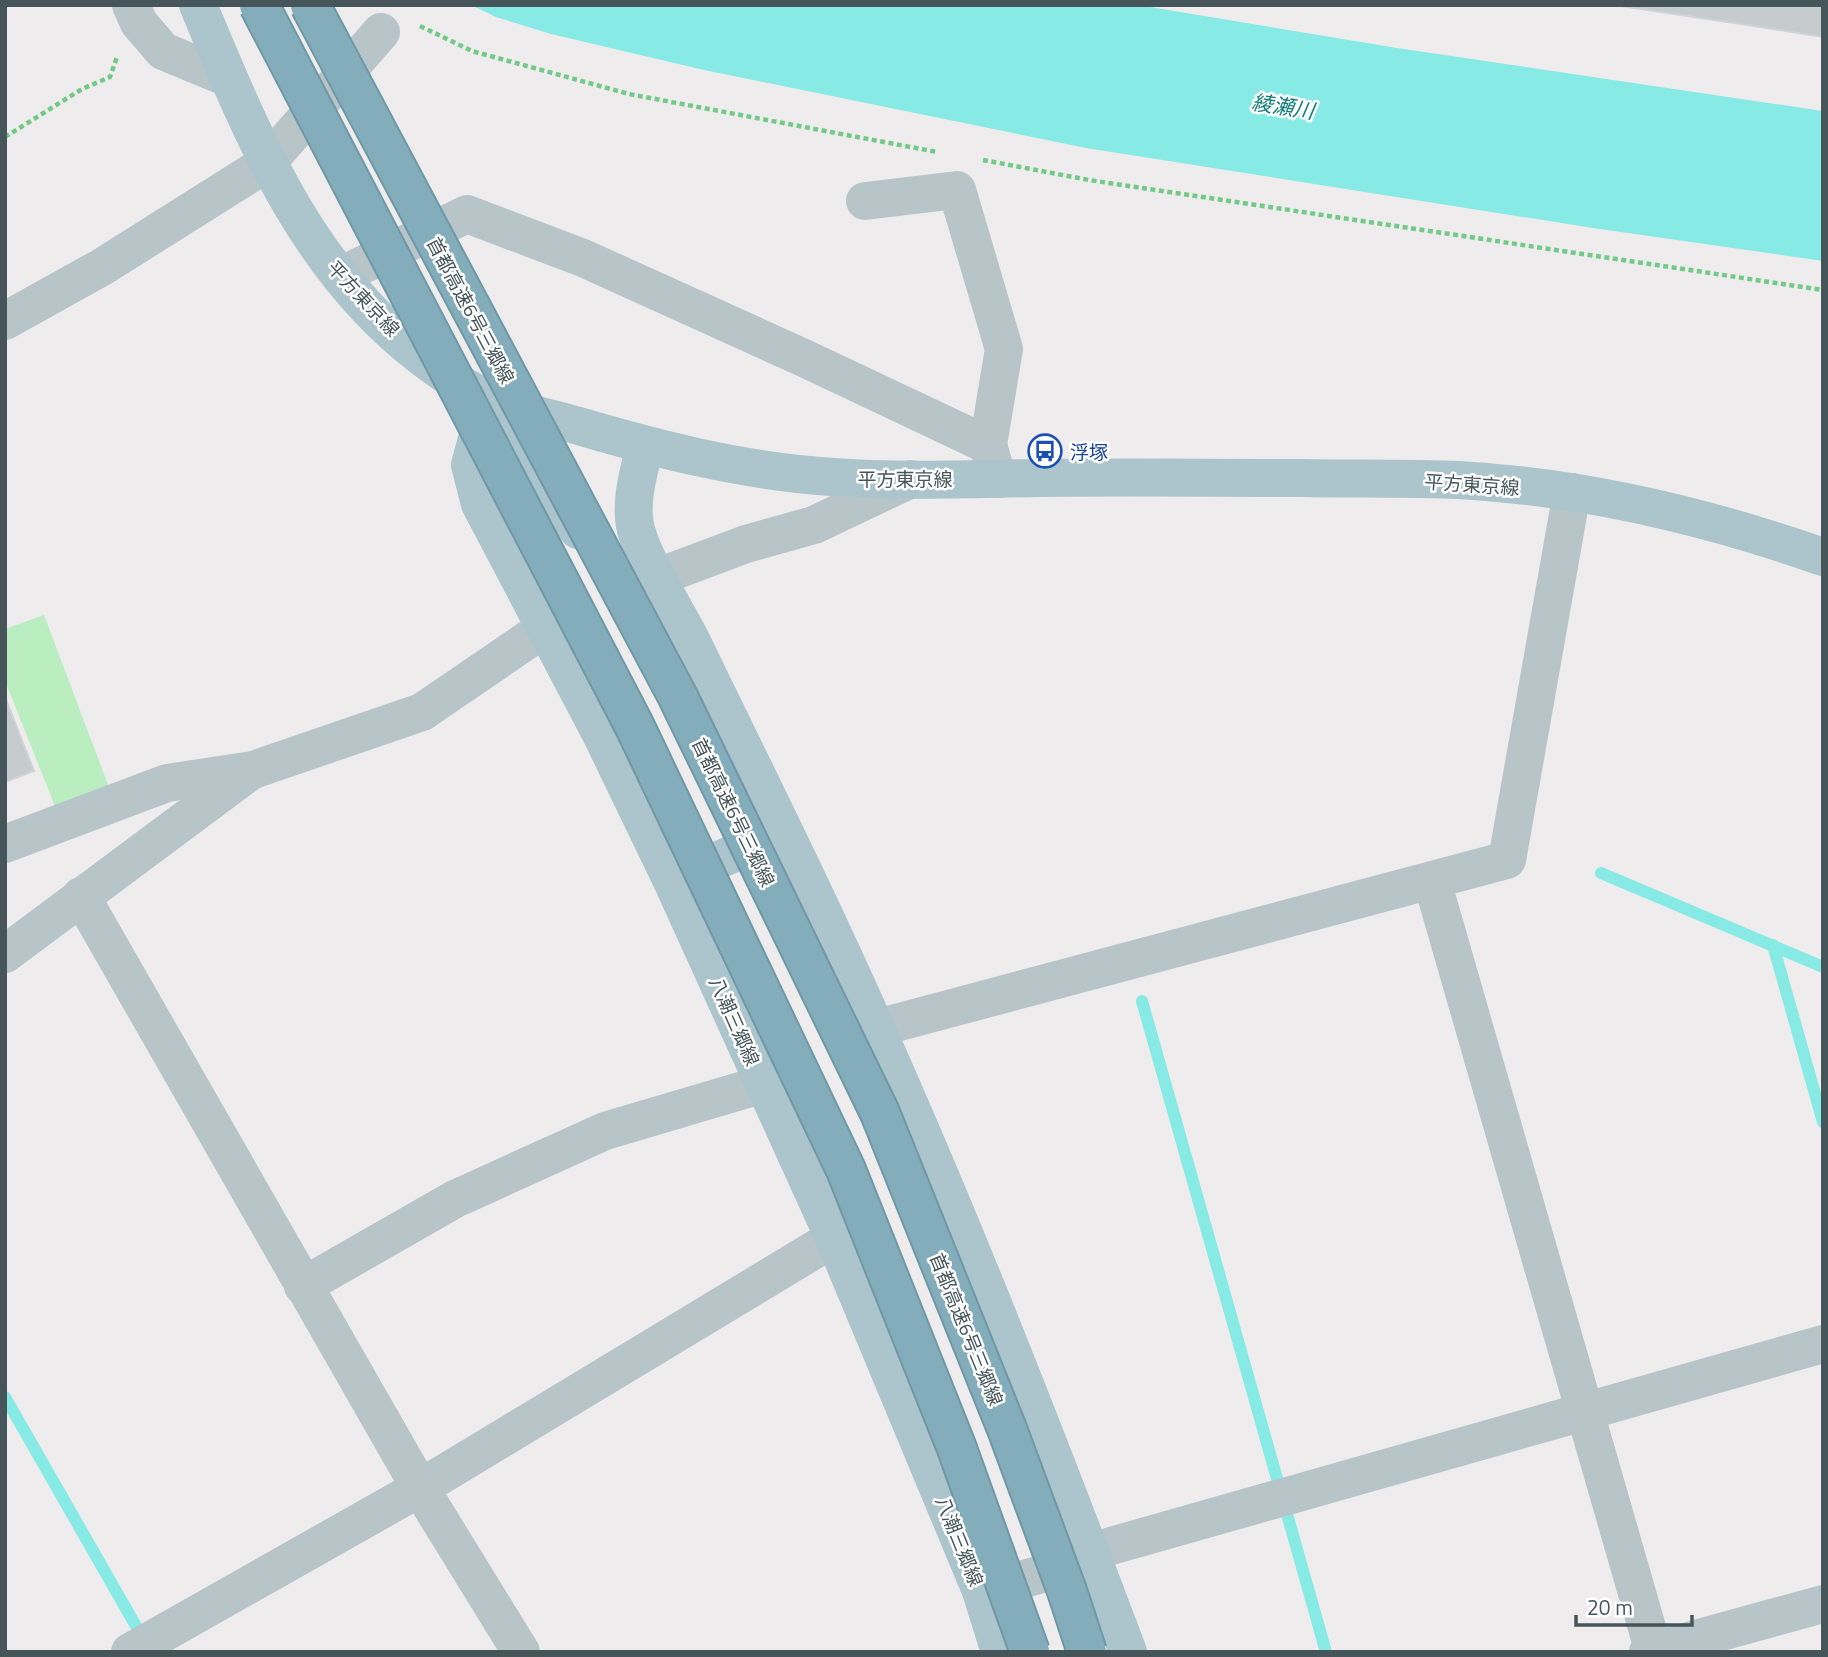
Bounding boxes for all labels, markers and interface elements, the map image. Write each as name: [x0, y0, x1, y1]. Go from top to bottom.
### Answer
water label: 綾瀬川: [1249, 85, 1319, 127]
street label: 首都高速6号三郷線: [420, 231, 522, 389]
street label: 平方東京線: [321, 253, 407, 343]
bus stop icon: 浮塚: [1026, 432, 1064, 470]
place label: 浮塚: [1070, 437, 1108, 466]
street label: 平方東京線: [857, 464, 953, 493]
street label: 平方東京線: [1424, 466, 1520, 502]
street label: 首都高速6号三郷線: [685, 733, 783, 891]
street label: 八潮三郷線: [702, 972, 768, 1070]
street label: 首都高速6号三郷線: [923, 1248, 1011, 1410]
street label: 八潮三郷線: [929, 1492, 991, 1590]
scale bar: [1576, 1584, 1692, 1628]
text: 20 m: [1587, 1591, 1633, 1623]

